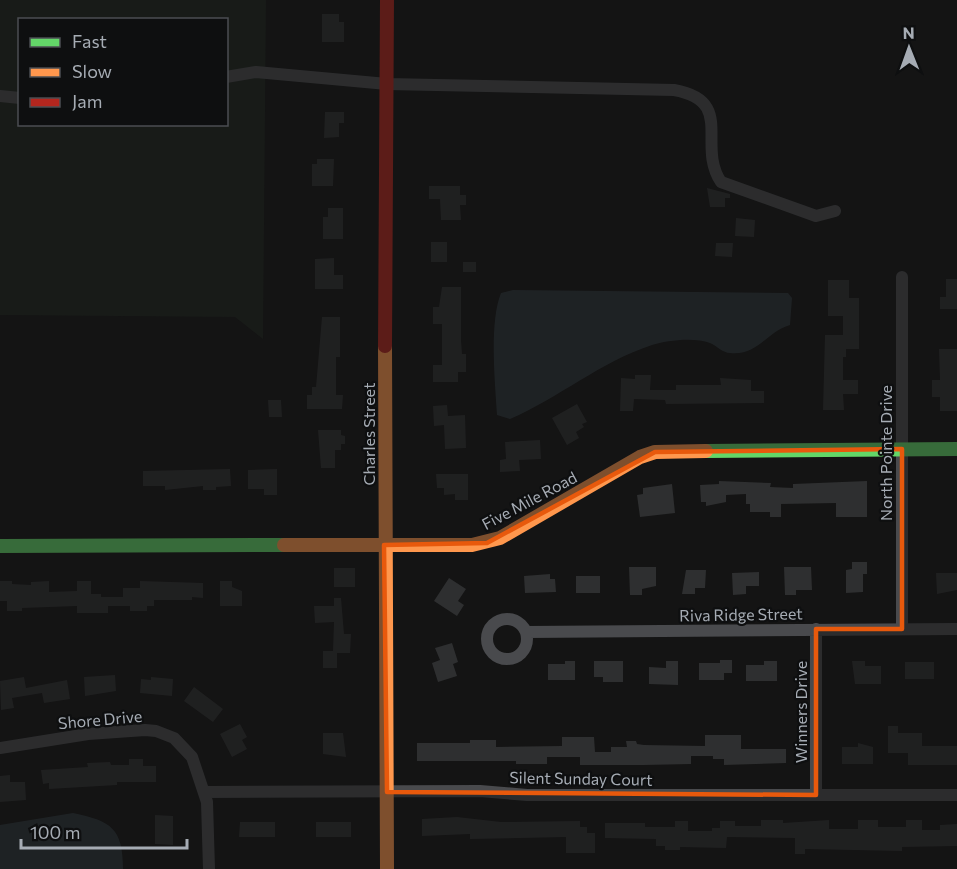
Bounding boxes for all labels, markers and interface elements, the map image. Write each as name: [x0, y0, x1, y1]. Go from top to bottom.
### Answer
legend: [18, 18, 228, 126]
north arrow: [879, 18, 939, 78]
text: N: [903, 23, 915, 42]
text: Fast: [72, 30, 107, 52]
text: Slow: [72, 60, 112, 82]
text: Jam: [72, 90, 102, 112]
street label: Charles Street: [359, 382, 378, 485]
street label: North Pointe Drive: [876, 385, 895, 521]
street label: Five Mile Road: [478, 467, 580, 533]
street label: Riva Ridge Street: [679, 603, 803, 625]
street label: Winners Drive: [791, 661, 810, 763]
street label: Shore Drive: [57, 706, 143, 732]
street label: Silent Sunday Court: [509, 767, 653, 789]
scale bar: [21, 812, 188, 850]
text: 100 m: [30, 821, 80, 843]

